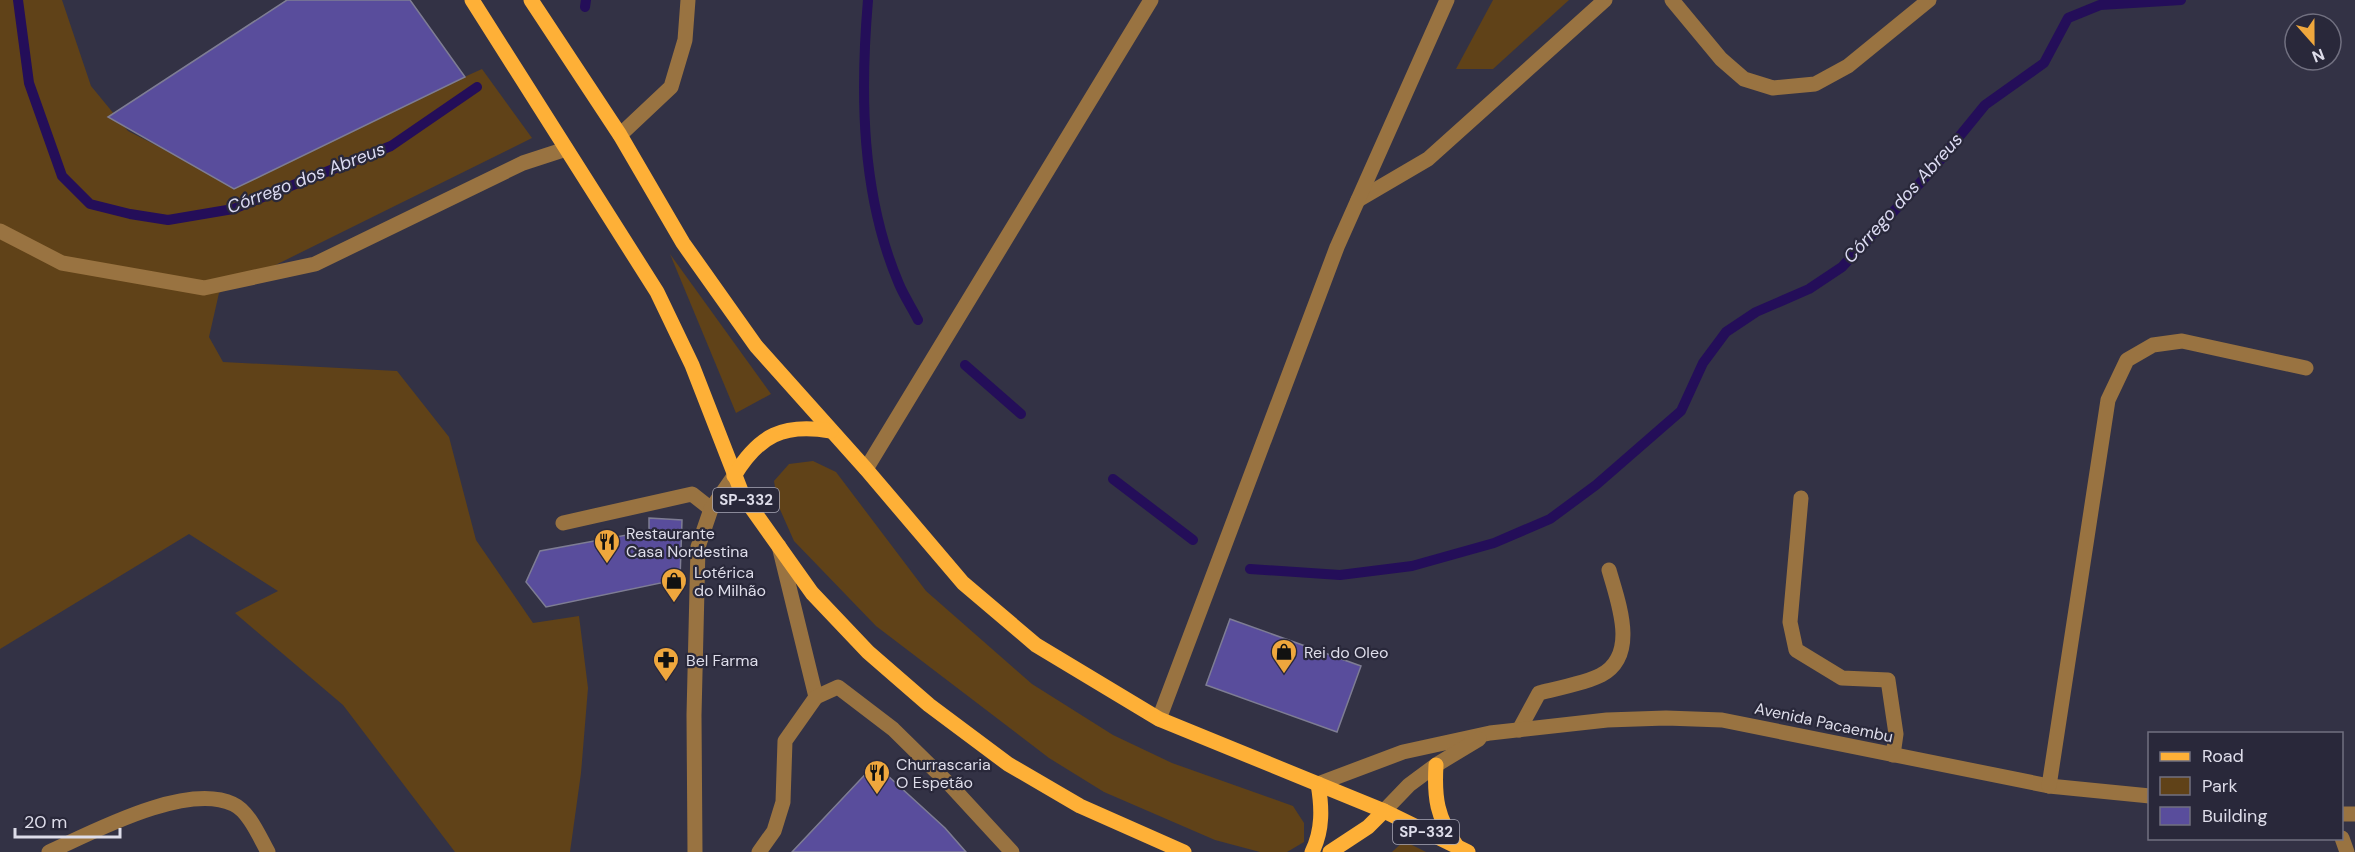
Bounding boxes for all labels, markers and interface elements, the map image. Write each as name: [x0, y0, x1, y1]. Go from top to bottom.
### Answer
north arrow: [2283, 12, 2343, 72]
text: N: [2309, 44, 2327, 67]
water label: Córrego dos Abreus: [1838, 128, 1968, 268]
water label: Córrego dos Abreus: [223, 137, 389, 219]
road number: SP-332: [713, 488, 779, 512]
place label: Restaurante Casa Nordestina: [626, 523, 748, 562]
restaurant icon: Restaurante Casa Nordestina: [592, 527, 622, 565]
place label: Lotérica do Milhão: [694, 562, 766, 601]
shop icon: Lotérica do Milhão: [659, 566, 689, 604]
shop icon: Rei do Oleo: [1269, 637, 1299, 675]
place label: Rei do Oleo: [1304, 642, 1389, 663]
pharmacy icon: Bel Farma: [651, 645, 681, 683]
place label: Bel Farma: [686, 650, 758, 671]
street label: Avenida Pacaembu: [1753, 698, 1895, 747]
legend: [2148, 732, 2343, 840]
text: Road: [2202, 744, 2244, 768]
place label: Churrascaria O Espetão: [896, 754, 991, 793]
restaurant icon: Churrascaria O Espetão: [862, 758, 892, 796]
text: Park: [2202, 774, 2238, 798]
scale bar: [15, 801, 120, 839]
text: Building: [2202, 804, 2267, 828]
text: 20 m: [24, 810, 67, 834]
road number: SP-332: [1393, 820, 1459, 844]

